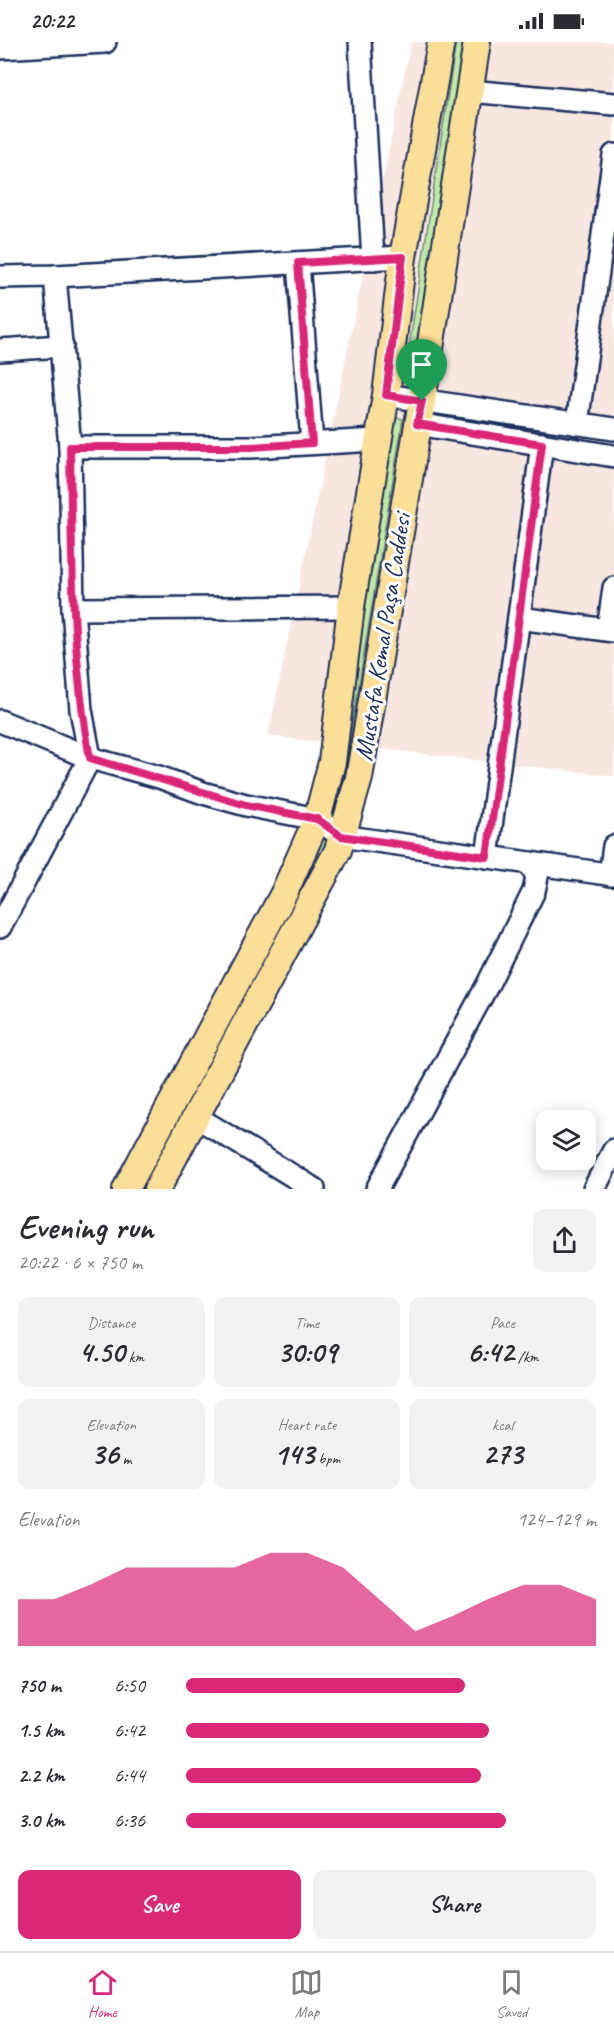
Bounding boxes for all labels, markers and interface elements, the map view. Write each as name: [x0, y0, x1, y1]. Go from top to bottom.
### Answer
text: 20:22: [30, 7, 74, 35]
pin: [396, 339, 447, 401]
icon: arrive: [405, 348, 438, 381]
street label: Mustafa Kemal Paşa Caddesi: [347, 508, 419, 763]
map controls: [536, 1110, 596, 1170]
button: layers: [536, 1110, 596, 1170]
text: Evening run: [18, 1206, 153, 1248]
button: share: [533, 1209, 596, 1272]
text: 20:22 · 6 × 750 m: [18, 1250, 142, 1275]
text: Distance: [87, 1313, 135, 1333]
text: Time: [295, 1313, 319, 1333]
text: Pace: [490, 1313, 515, 1333]
text: 4.50: [79, 1333, 125, 1371]
text: 30:09: [277, 1333, 337, 1371]
text: 6:42: [467, 1333, 514, 1371]
text: km: [125, 1347, 144, 1367]
text: /km: [514, 1347, 539, 1367]
text: Elevation: [87, 1415, 136, 1435]
text: Heart rate: [278, 1415, 336, 1435]
text: kcal: [492, 1415, 513, 1435]
text: 36: [91, 1435, 119, 1473]
text: 143: [274, 1435, 314, 1473]
text: 273: [482, 1435, 523, 1473]
text: m: [119, 1449, 132, 1469]
text: bpm: [314, 1449, 340, 1469]
text: Elevation: [18, 1507, 80, 1532]
text: 124–129 m: [517, 1507, 596, 1532]
text: 750 m: [18, 1673, 61, 1698]
text: 6:50: [114, 1673, 145, 1698]
text: 1.5 km: [18, 1718, 64, 1743]
text: 6:42: [114, 1718, 145, 1743]
text: 2.2 km: [18, 1763, 65, 1788]
text: 6:44: [114, 1763, 145, 1788]
text: 3.0 km: [18, 1808, 65, 1833]
text: 6:36: [114, 1808, 145, 1833]
button: Save: [18, 1870, 301, 1939]
button: Share: [313, 1870, 596, 1939]
tab: Home: [86, 1966, 119, 2022]
tab: Map: [290, 1966, 323, 2022]
tab: Saved: [495, 1966, 528, 2022]

